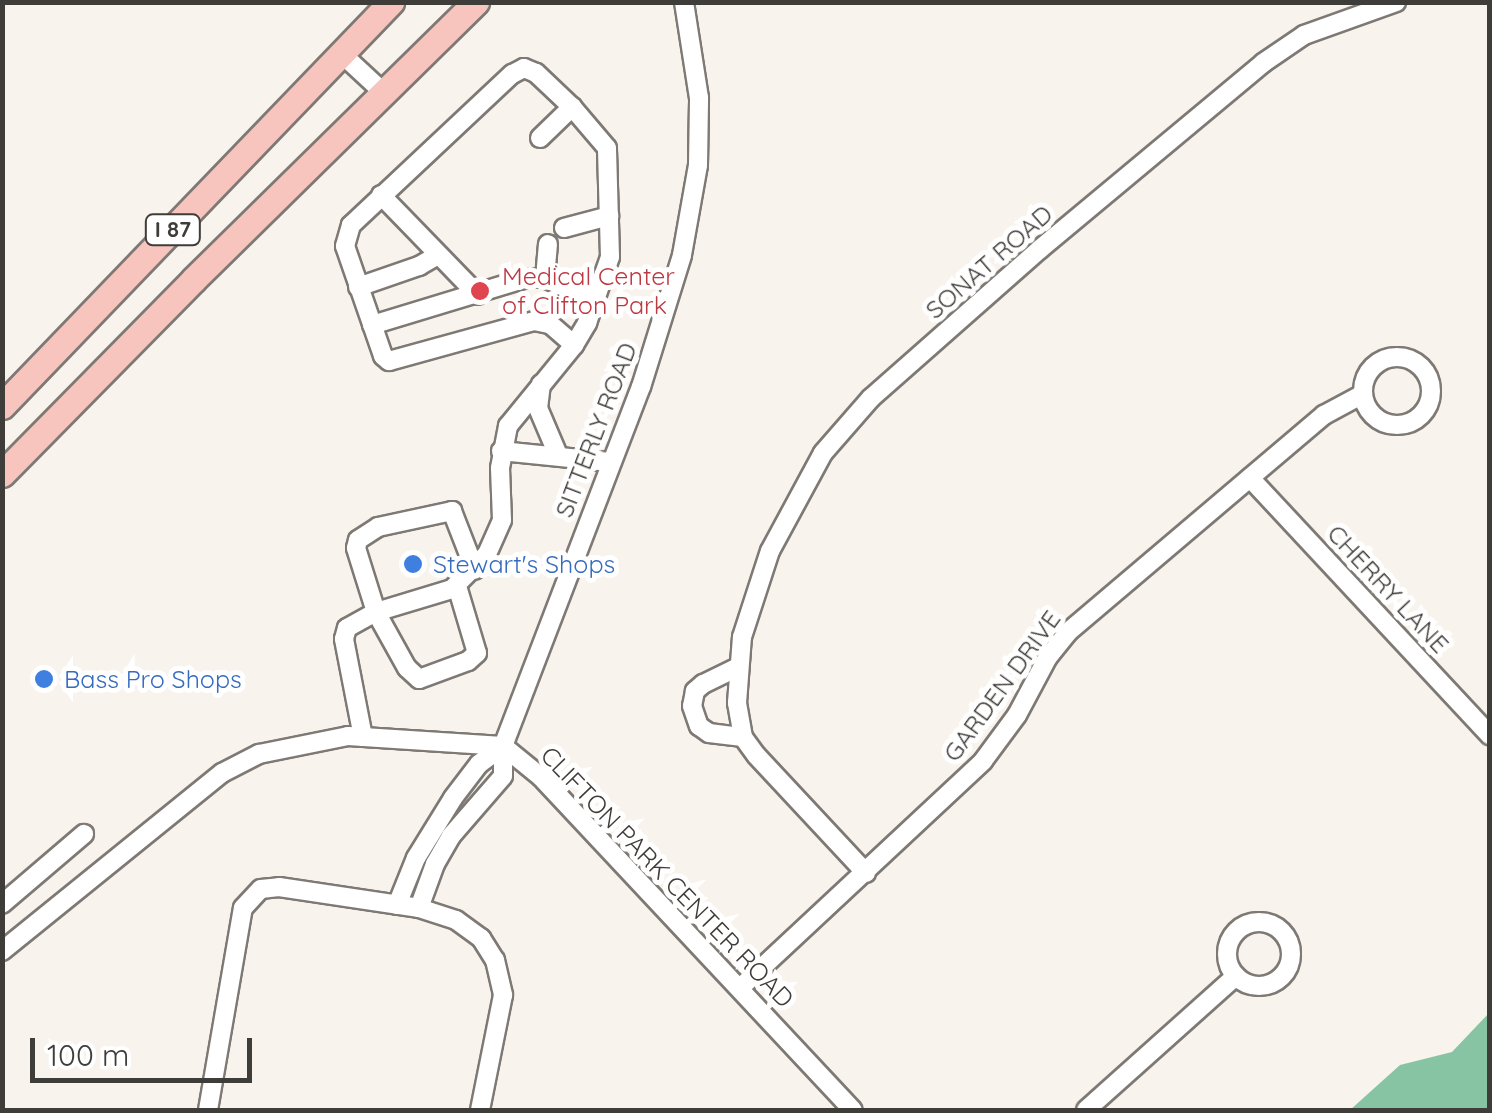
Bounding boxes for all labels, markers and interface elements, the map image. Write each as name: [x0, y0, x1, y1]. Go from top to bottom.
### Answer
street label: SONAT ROAD: [920, 199, 1058, 325]
road number: I 87: [143, 213, 203, 247]
place label: Medical Center of Clifton Park: [502, 262, 675, 321]
marker: Medical Center of Clifton Park: [467, 278, 493, 304]
street label: SITTERLY ROAD: [549, 339, 643, 521]
street label: CHERRY LANE: [1321, 519, 1455, 659]
place label: Stewart's Shops: [433, 549, 615, 579]
marker: Stewart's Shops: [402, 553, 424, 575]
street label: GARDEN DRIVE: [937, 605, 1067, 767]
place label: Bass Pro Shops: [64, 664, 242, 694]
marker: Bass Pro Shops: [33, 668, 55, 690]
street label: CLIFTON PARK CENTER ROAD: [534, 740, 800, 1014]
scale bar: [35, 1018, 258, 1080]
text: 100 m: [47, 1036, 129, 1074]

